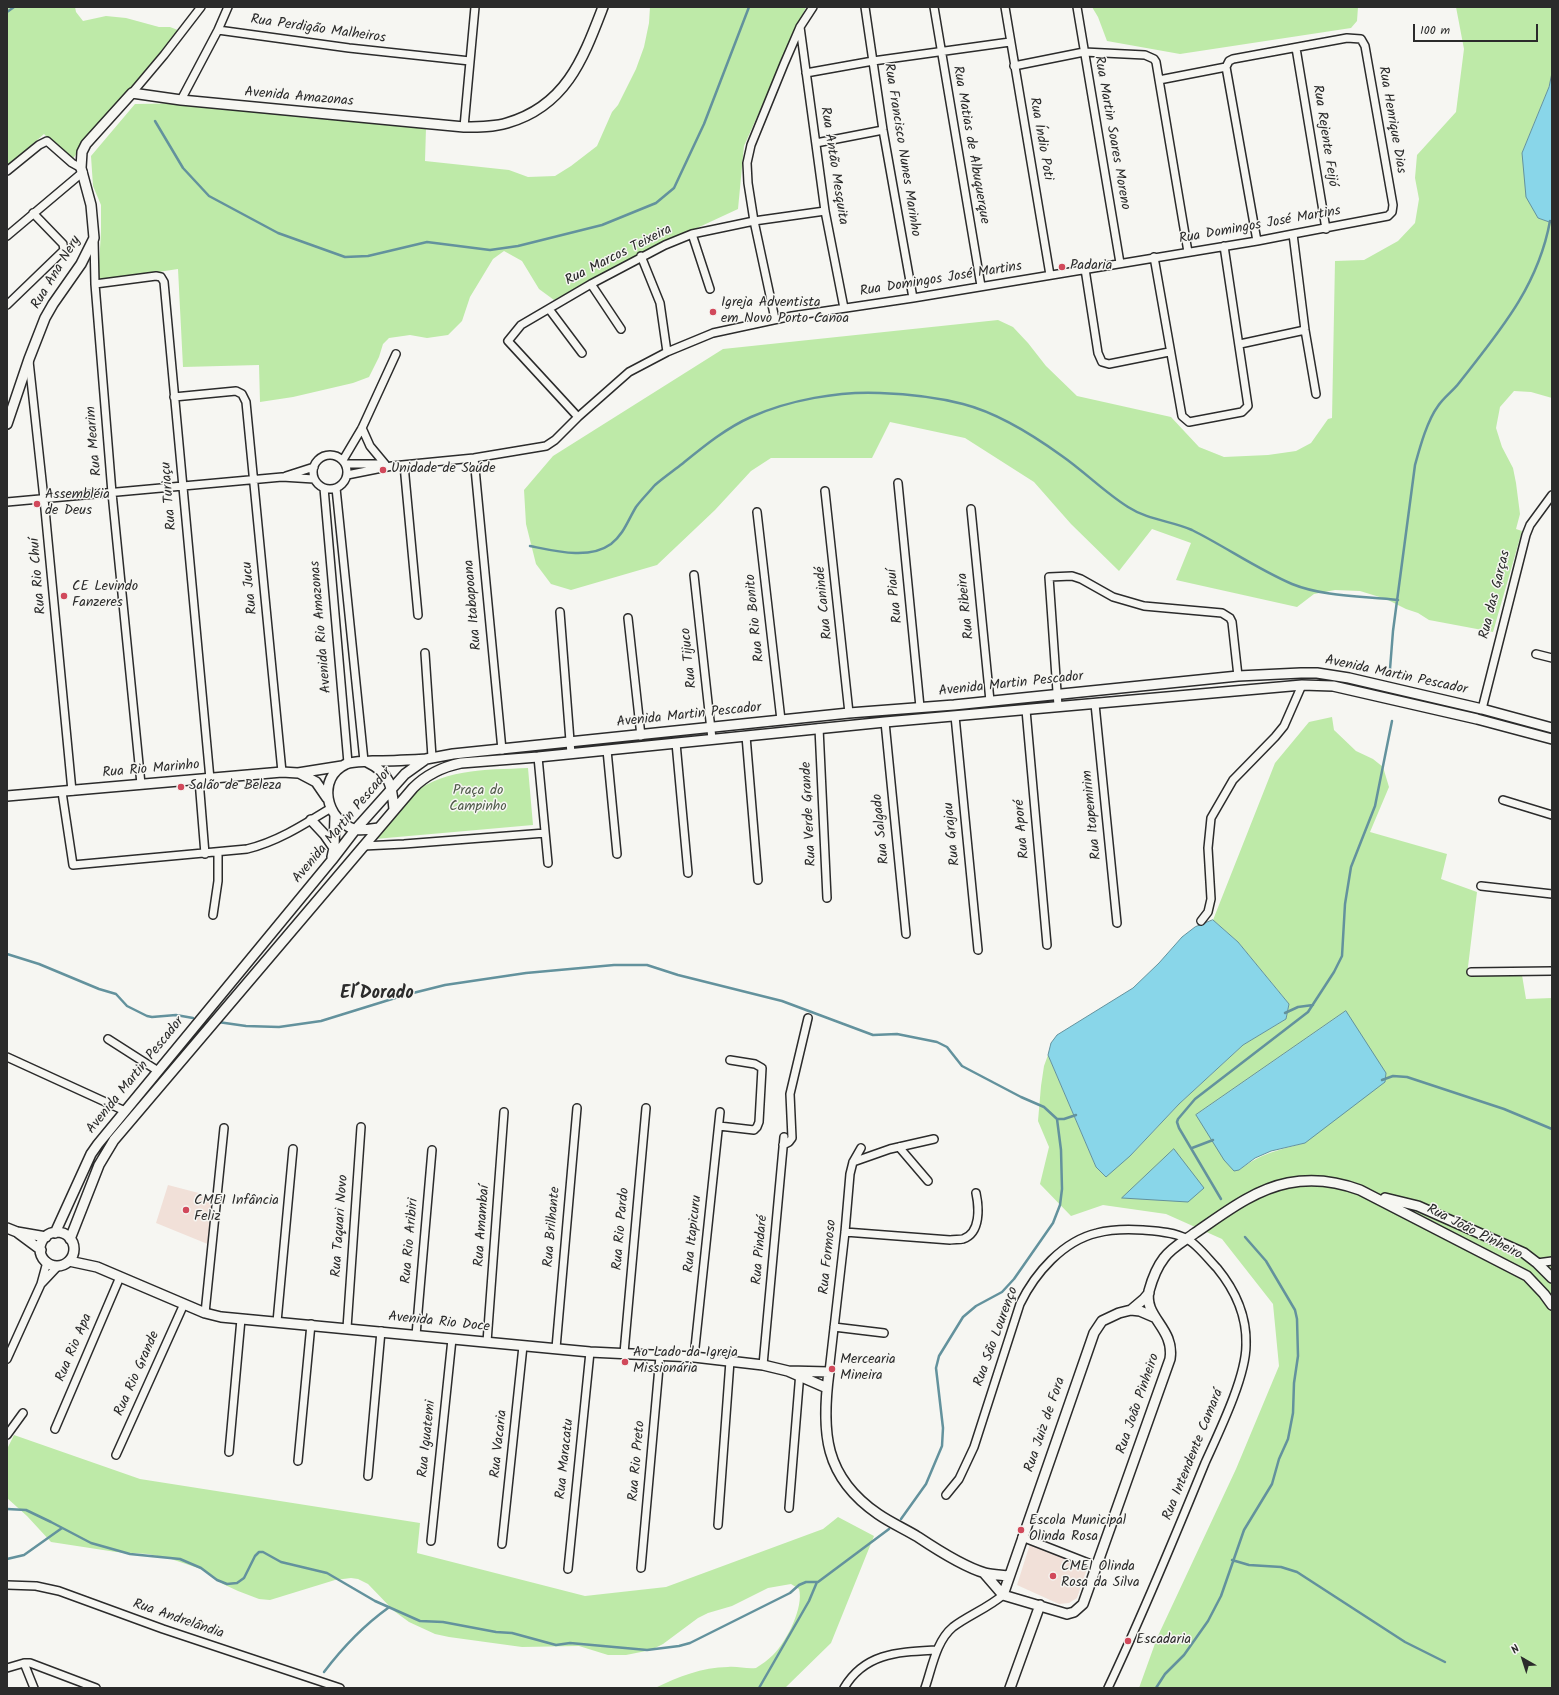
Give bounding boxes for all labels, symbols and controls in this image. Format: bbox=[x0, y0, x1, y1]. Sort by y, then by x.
street label: Rua Perdigão Malheiros bbox=[249, 12, 387, 48]
scale bar bbox=[1415, 16, 1540, 42]
text: 100 m bbox=[1420, 21, 1450, 40]
street label: Rua Martin Soares Moreno bbox=[1089, 55, 1133, 211]
street label: Rua Francisco Nunes Marinho bbox=[879, 62, 923, 238]
street label: Rua Matias de Albuquerque bbox=[948, 65, 992, 225]
street label: Rua Henrique Dias bbox=[1373, 65, 1409, 175]
street label: Rua Rejente Feijó bbox=[1308, 84, 1340, 188]
street label: Avenida Amazonas bbox=[244, 85, 354, 111]
street label: Rua Índio Poti bbox=[1024, 96, 1056, 182]
street label: Rua Antão Mesquita bbox=[815, 106, 851, 226]
street label: Rua Domingos José Martins bbox=[1178, 203, 1342, 249]
street label: Rua Marcos Teixeira bbox=[563, 222, 675, 290]
street label: Rua Ana Nery bbox=[29, 233, 85, 313]
street label: Rua Domingos José Martins bbox=[859, 259, 1023, 301]
place label: Padaria bbox=[1070, 259, 1112, 275]
marker: Padaria bbox=[1057, 262, 1067, 272]
place label: Igreja Adventista em Novo Porto Canoa bbox=[721, 296, 849, 328]
marker: Igreja Adventista em Novo Porto Canoa bbox=[708, 307, 718, 317]
street label: Rua Mearim bbox=[84, 405, 106, 477]
street label: Rua Turiaçu bbox=[159, 461, 181, 531]
place label: Unidade de Saúde bbox=[391, 462, 496, 478]
marker: Unidade de Saúde bbox=[378, 465, 388, 475]
place label: Assembléia de Deus bbox=[45, 488, 110, 520]
marker: Assembléia de Deus bbox=[32, 499, 42, 509]
street label: Rua Rio Chuí bbox=[27, 537, 51, 615]
street label: Rua das Garças bbox=[1477, 549, 1515, 641]
street label: Rua Itabapoana bbox=[462, 559, 486, 651]
street label: Avenida Rio Amazonas bbox=[308, 560, 336, 694]
street label: Rua Jucu bbox=[240, 561, 262, 615]
street label: Rua Canindé bbox=[813, 566, 837, 640]
street label: Rua Piauí bbox=[885, 568, 907, 624]
street label: Rua Ribeira bbox=[955, 572, 979, 640]
street label: Rua Rio Bonito bbox=[743, 573, 769, 663]
place label: CE Levindo Fanzeres bbox=[72, 580, 138, 612]
marker: CE Levindo Fanzeres bbox=[59, 591, 69, 601]
street label: Rua Tijuco bbox=[678, 627, 702, 689]
street label: Avenida Martin Pescador bbox=[1323, 653, 1469, 699]
street label: Avenida Martin Pescador bbox=[938, 669, 1084, 701]
street label: Avenida Martin Pescador bbox=[616, 700, 762, 732]
street label: Rua Rio Marinho bbox=[102, 757, 200, 783]
street label: Rua Verde Grande bbox=[799, 761, 821, 867]
street label: Avenida Martin Pescador bbox=[290, 765, 396, 887]
street label: Rua Itapemirim bbox=[1080, 769, 1106, 861]
place label: Salão de Beleza bbox=[189, 779, 282, 795]
marker: Salão de Beleza bbox=[176, 782, 186, 792]
park label: Praça do Campinho bbox=[449, 784, 507, 816]
street label: Rua Salgado bbox=[870, 793, 894, 865]
street label: Rua Aporé bbox=[1012, 799, 1034, 859]
street label: Rua Grajau bbox=[941, 801, 965, 867]
district label: El´Dorado bbox=[340, 984, 414, 1006]
street label: Avenida Martin Pescador bbox=[84, 1014, 188, 1138]
street label: Rua Taquari Novo bbox=[329, 1174, 353, 1278]
street label: Rua Amambaí bbox=[472, 1185, 494, 1267]
street label: Rua Brilhante bbox=[541, 1186, 565, 1268]
street label: Rua Rio Pardo bbox=[610, 1187, 634, 1271]
place label: CMEI Infância Feliz bbox=[194, 1194, 279, 1226]
street label: Rua Itapicuru bbox=[682, 1194, 706, 1274]
street label: Rua Rio Aribiri bbox=[399, 1198, 423, 1284]
street label: Rua João Pinheiro bbox=[1423, 1202, 1525, 1264]
marker: CMEI Infância Feliz bbox=[181, 1205, 191, 1215]
street label: Rua Pindaré bbox=[750, 1214, 772, 1286]
street label: Rua Formoso bbox=[817, 1219, 841, 1295]
street label: Rua São Lourenço bbox=[971, 1285, 1023, 1389]
street label: Avenida Rio Doce bbox=[387, 1309, 491, 1337]
street label: Rua Rio Apa bbox=[53, 1311, 97, 1385]
street label: Rua Rio Grande bbox=[112, 1329, 164, 1419]
place label: Ao Lado da Igreja Missionária bbox=[633, 1346, 738, 1378]
street label: Rua João Pinheiro bbox=[1114, 1352, 1164, 1456]
place label: Mercearia Mineira bbox=[840, 1353, 896, 1386]
marker: Ao Lado da Igreja Missionária bbox=[620, 1357, 630, 1367]
marker: Mercearia Mineira bbox=[827, 1364, 837, 1374]
street label: Rua Juiz de Fora bbox=[1022, 1375, 1070, 1475]
street label: Rua Intendente Camará bbox=[1160, 1387, 1228, 1523]
street label: Rua Iguatemi bbox=[416, 1400, 440, 1478]
street label: Rua Vacaria bbox=[488, 1409, 512, 1479]
street label: Rua Maracatu bbox=[553, 1418, 579, 1500]
street label: Rua Rio Preto bbox=[626, 1420, 650, 1502]
place label: Escola Municipal Olinda Rosa bbox=[1029, 1514, 1126, 1546]
marker: Escola Municipal Olinda Rosa bbox=[1016, 1525, 1026, 1535]
place label: CMEI Olinda Rosa da Silva bbox=[1061, 1560, 1139, 1592]
marker: CMEI Olinda Rosa da Silva bbox=[1048, 1571, 1058, 1581]
street label: Rua Andrelândia bbox=[130, 1597, 226, 1643]
place label: Escadaria bbox=[1136, 1633, 1191, 1649]
marker: Escadaria bbox=[1123, 1636, 1133, 1646]
north arrow bbox=[1503, 1639, 1543, 1679]
text: N bbox=[1507, 1640, 1524, 1659]

